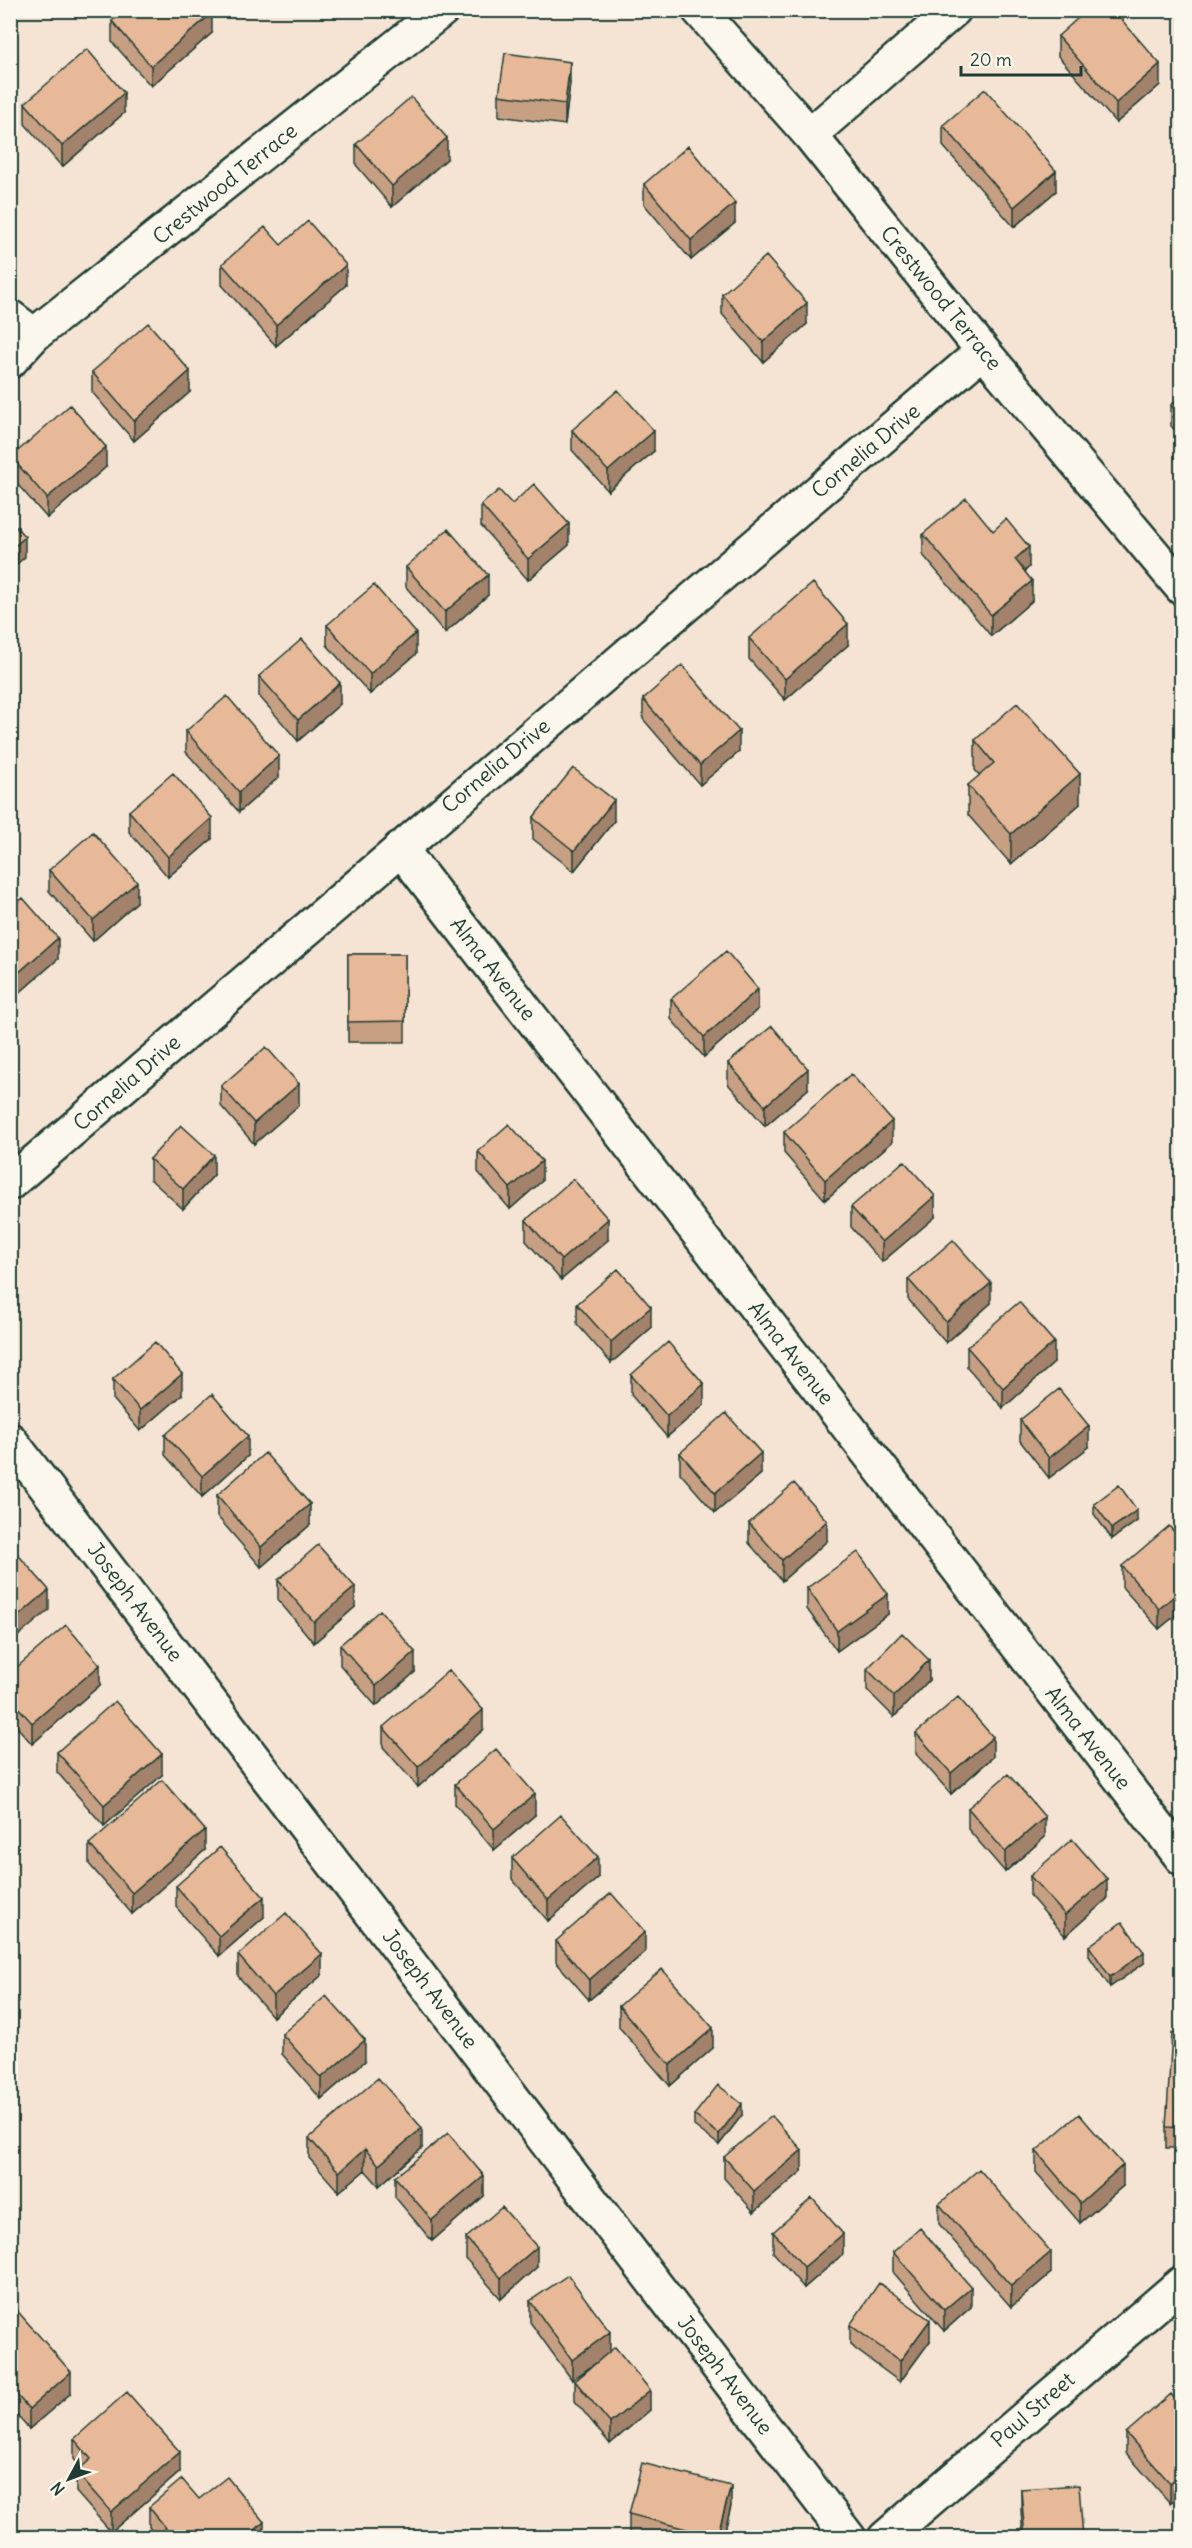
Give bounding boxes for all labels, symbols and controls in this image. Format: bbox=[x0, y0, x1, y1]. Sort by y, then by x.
scale bar bbox=[961, 39, 1081, 77]
text: 20 m bbox=[970, 48, 1012, 71]
street label: Crestwood Terrace bbox=[147, 117, 302, 250]
street label: Crestwood Terrace bbox=[875, 220, 1008, 375]
street label: Cornelia Drive bbox=[806, 397, 926, 504]
street label: Cornelia Drive bbox=[436, 712, 556, 819]
street label: Alma Avenue bbox=[445, 912, 542, 1026]
street label: Cornelia Drive bbox=[67, 1029, 186, 1137]
street label: Alma Avenue bbox=[743, 1296, 840, 1410]
street label: Joseph Avenue bbox=[82, 1537, 189, 1667]
street label: Alma Avenue bbox=[1040, 1681, 1137, 1795]
street label: Joseph Avenue bbox=[377, 1924, 484, 2054]
street label: Joseph Avenue bbox=[672, 2310, 779, 2440]
street label: Paul Street bbox=[985, 2366, 1080, 2453]
north arrow bbox=[39, 2449, 99, 2509]
text: N bbox=[47, 2478, 69, 2500]

